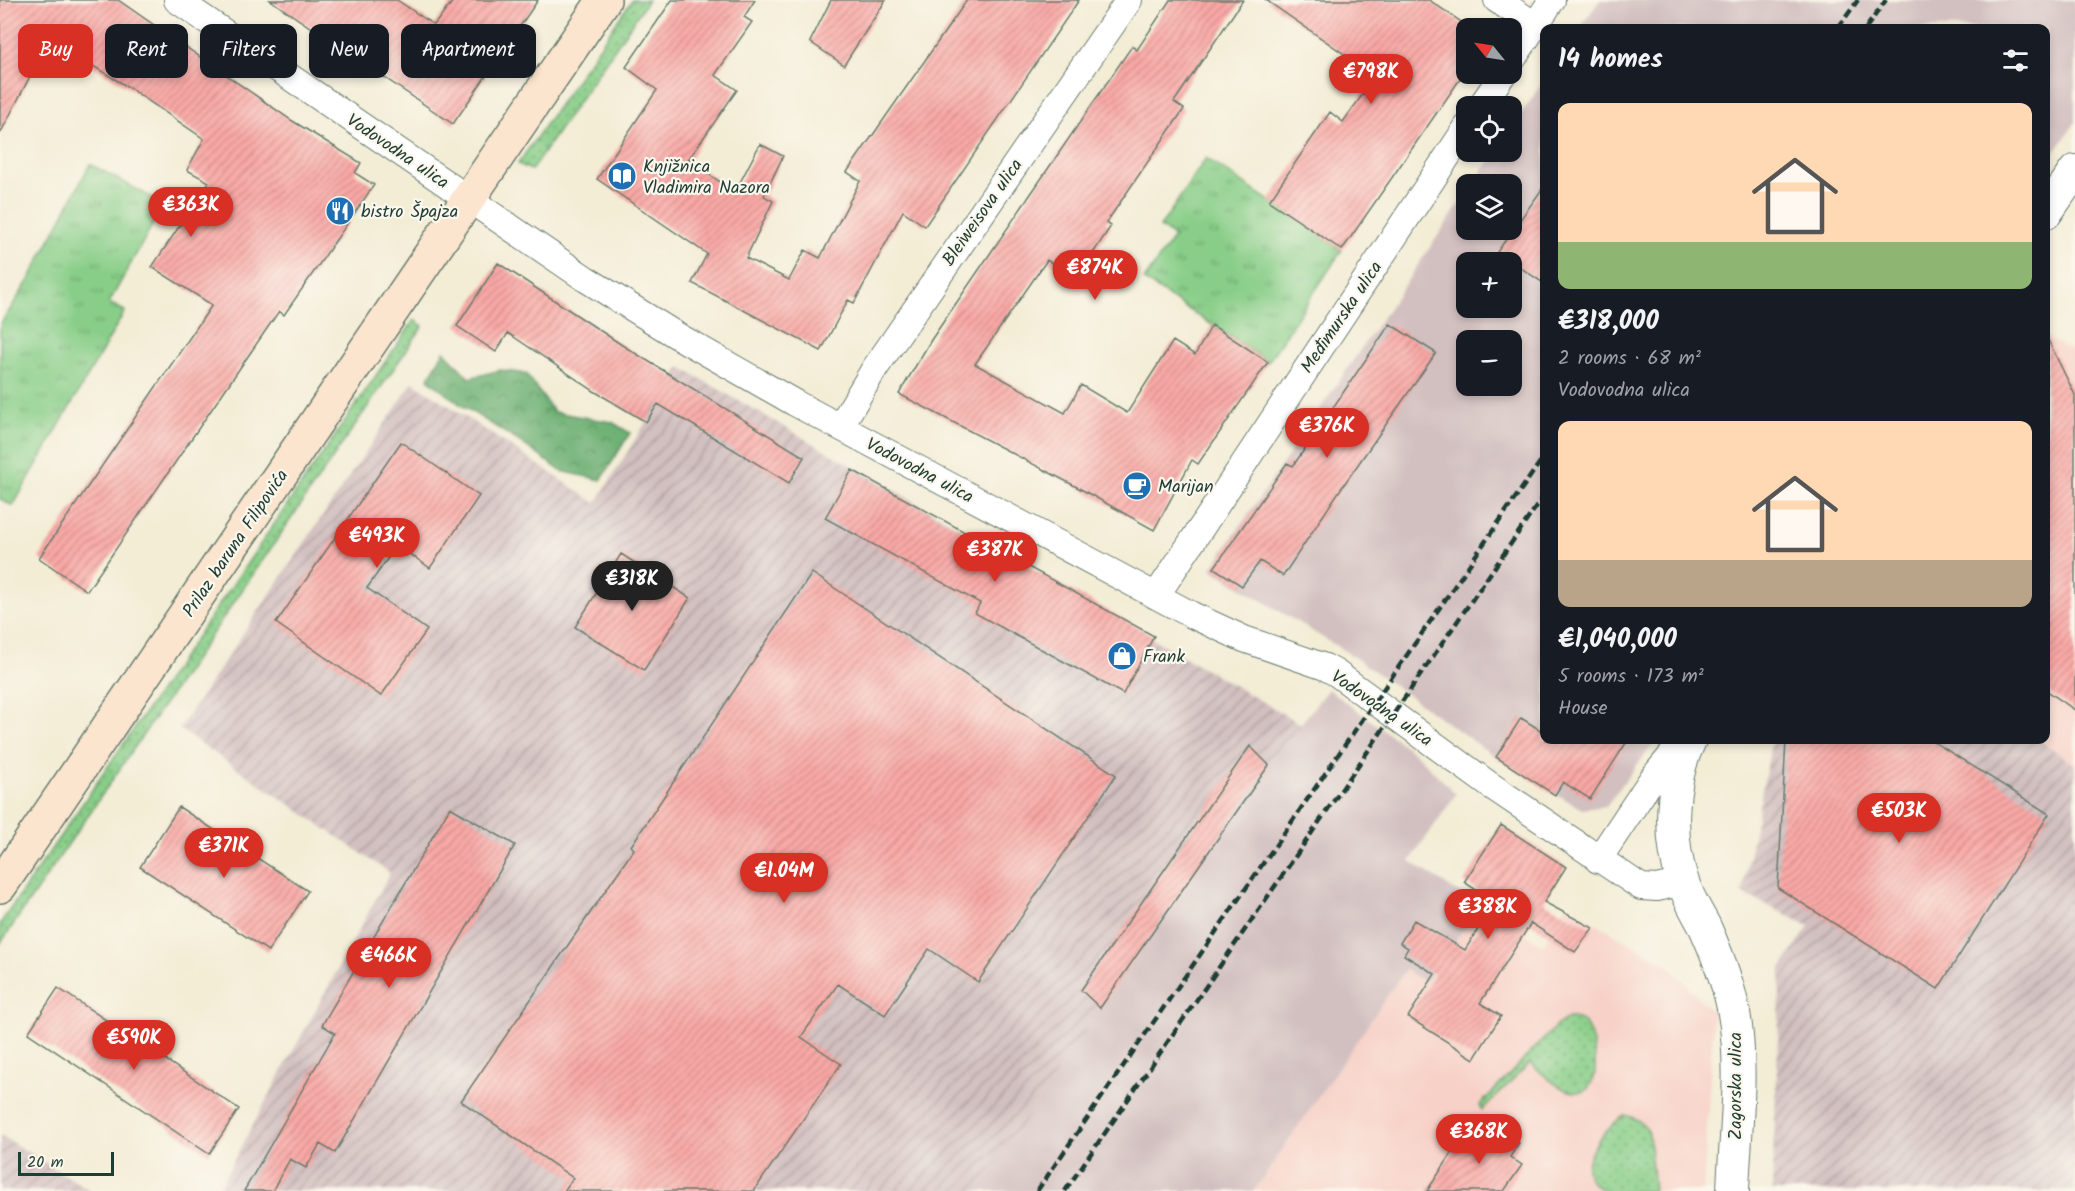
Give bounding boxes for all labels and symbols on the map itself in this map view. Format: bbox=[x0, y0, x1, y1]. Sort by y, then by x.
north arrow bbox=[1456, 18, 1522, 84]
pin: €798K bbox=[1329, 54, 1413, 105]
street label: Vodovodna ulica bbox=[340, 107, 454, 197]
place label: Knjižnica Vladimira Nazora bbox=[643, 153, 770, 203]
street label: Bleiweisova ulica bbox=[935, 153, 1031, 273]
library icon: Knjižnica Vladimira Nazora bbox=[606, 160, 638, 192]
pin: €363K bbox=[149, 187, 233, 238]
restaurant icon: bistro Špajza bbox=[324, 195, 356, 227]
place label: bistro Špajza bbox=[361, 198, 458, 227]
pin: €874K bbox=[1053, 250, 1137, 301]
street label: Međimurska ulica bbox=[1294, 256, 1391, 380]
pin: €376K bbox=[1285, 408, 1369, 459]
street label: Vodovodna ulica bbox=[860, 431, 978, 512]
street label: Prilaz baruna Filipovića bbox=[176, 464, 297, 624]
cafe icon: Marijan bbox=[1121, 470, 1153, 502]
place label: Marijan bbox=[1158, 473, 1214, 502]
pin: €493K bbox=[335, 518, 419, 569]
pin: €387K bbox=[953, 532, 1037, 583]
pin: €318K bbox=[590, 561, 674, 612]
shop icon: Frank bbox=[1106, 640, 1138, 672]
place label: Frank bbox=[1143, 643, 1185, 672]
street label: Vodovodna ulica bbox=[1324, 663, 1438, 755]
pin: €503K bbox=[1857, 793, 1941, 844]
pin: €371K bbox=[182, 828, 266, 879]
pin: €1.04M bbox=[735, 853, 833, 904]
pin: €388K bbox=[1446, 889, 1530, 940]
pin: €466K bbox=[347, 938, 431, 989]
pin: €590K bbox=[92, 1020, 176, 1071]
street label: Zagorska ulica bbox=[1722, 1032, 1751, 1140]
pin: €368K bbox=[1437, 1114, 1521, 1165]
scale bar bbox=[18, 1149, 114, 1176]

